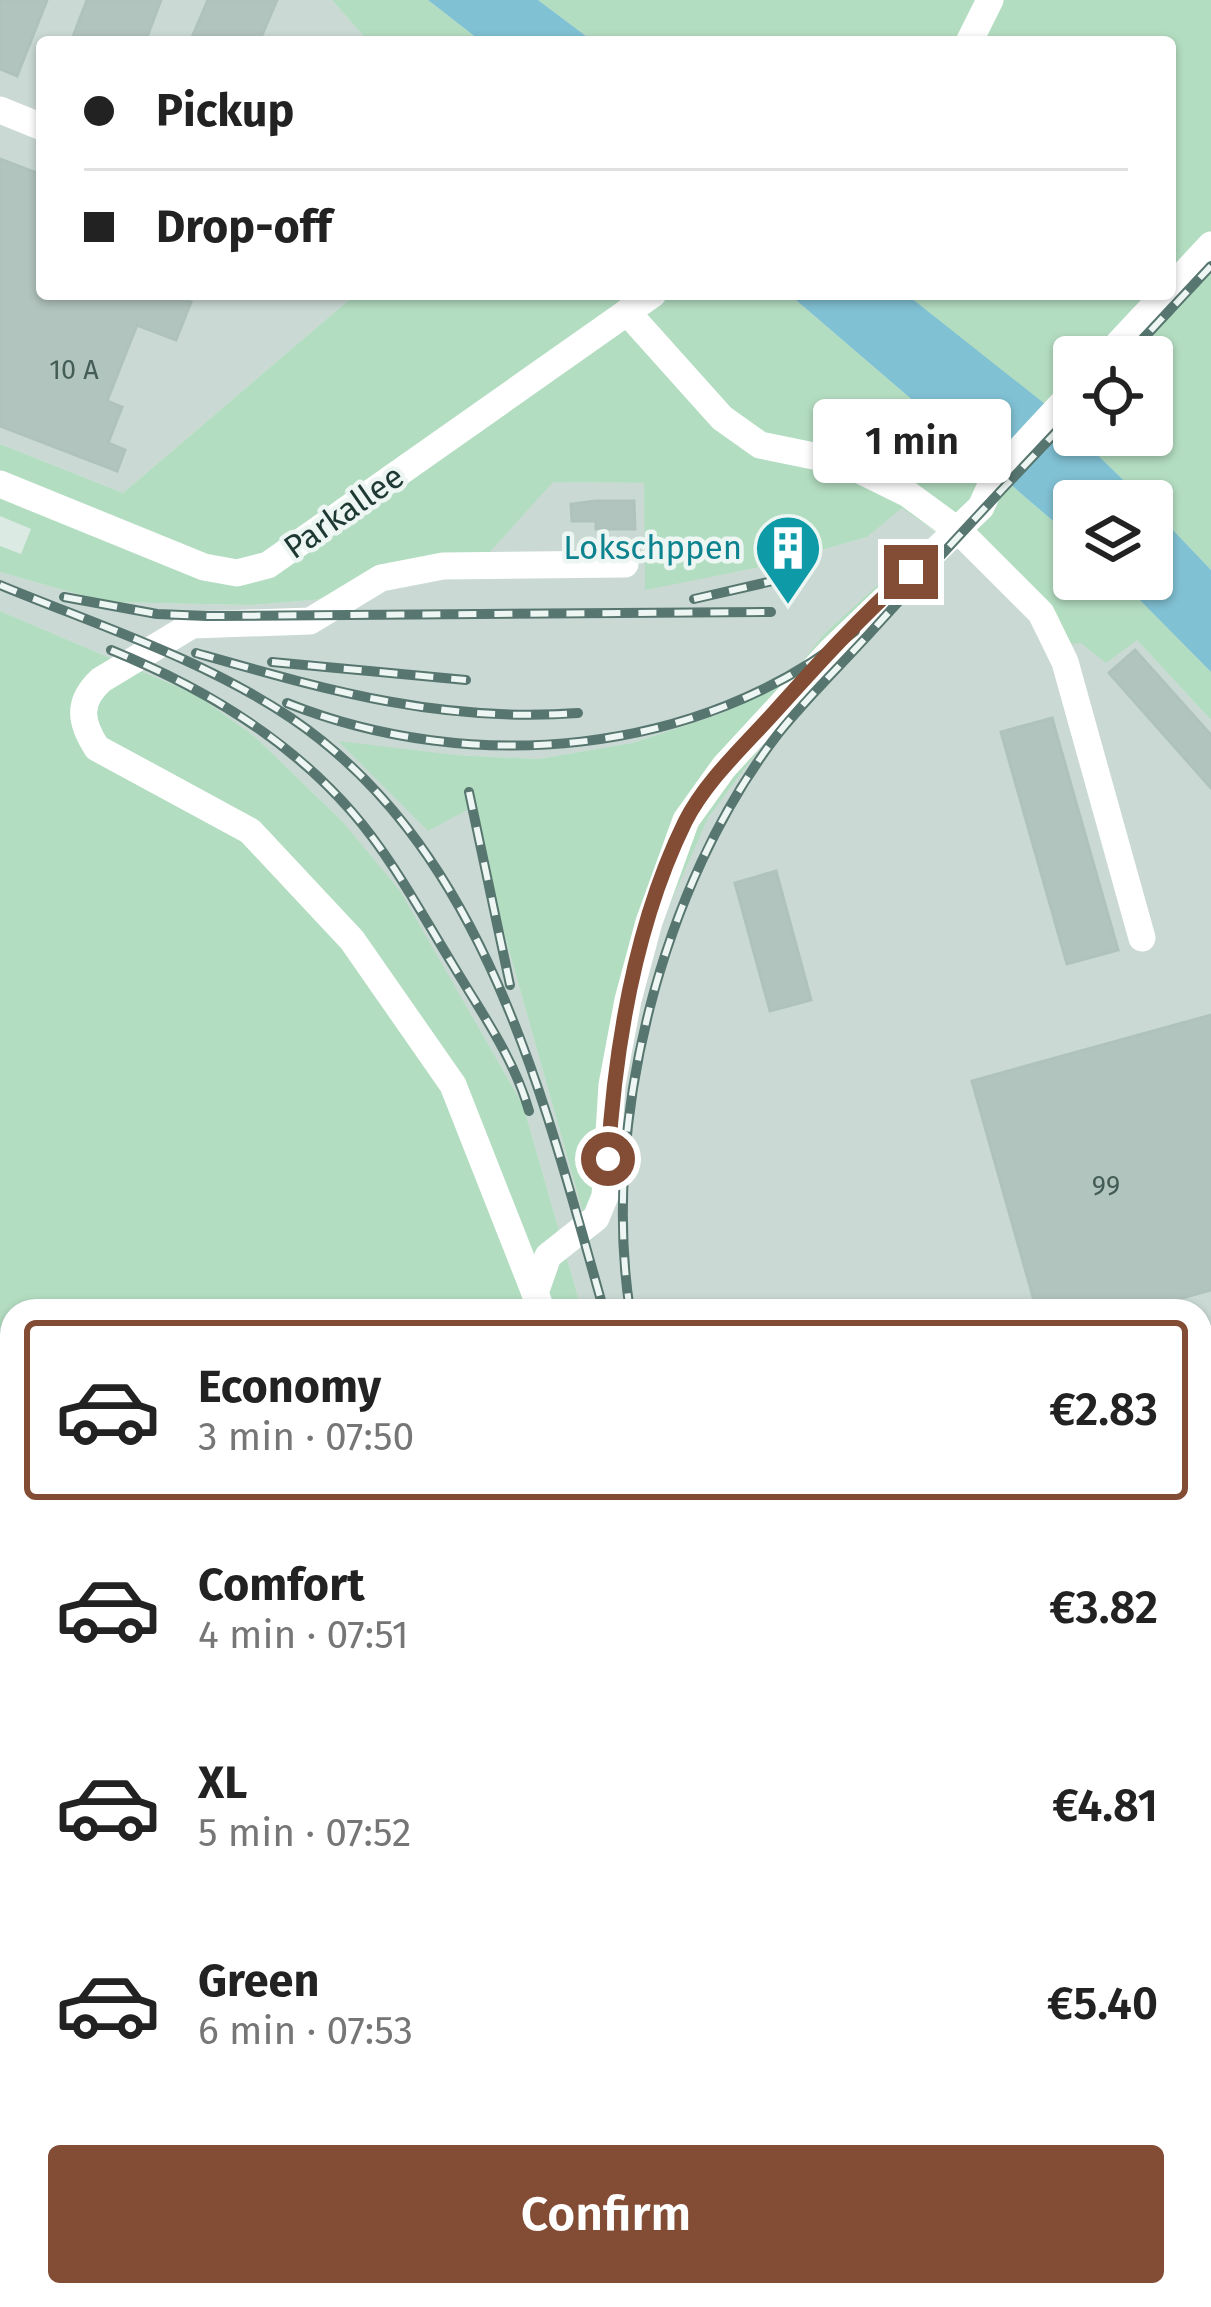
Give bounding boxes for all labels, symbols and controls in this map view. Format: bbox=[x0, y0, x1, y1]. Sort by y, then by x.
text: Pickup bbox=[156, 84, 294, 138]
text: Drop-off bbox=[156, 200, 332, 254]
map controls bbox=[1053, 336, 1173, 600]
button: locate bbox=[1053, 336, 1173, 456]
house number: 10 A bbox=[49, 354, 99, 386]
callout: 1 min bbox=[812, 398, 1010, 482]
text: 1 min bbox=[865, 418, 959, 464]
street label: Parkallee bbox=[276, 456, 412, 568]
button: layers bbox=[1053, 480, 1173, 600]
building icon: Lokschppen bbox=[753, 513, 823, 607]
place label: Lokschppen bbox=[563, 528, 742, 568]
route end bbox=[884, 545, 938, 599]
route start bbox=[581, 1132, 635, 1186]
house number: 99 bbox=[1092, 1170, 1120, 1202]
icon: car bbox=[54, 1356, 162, 1464]
text: Economy bbox=[198, 1360, 381, 1414]
text: €2.83 bbox=[1049, 1383, 1158, 1437]
text: 3 min · 07:50 bbox=[198, 1414, 414, 1460]
icon: car bbox=[54, 1554, 162, 1662]
text: Comfort bbox=[198, 1558, 365, 1612]
text: €3.82 bbox=[1049, 1581, 1158, 1635]
text: 4 min · 07:51 bbox=[198, 1612, 409, 1658]
icon: car bbox=[54, 1752, 162, 1860]
text: XL bbox=[198, 1756, 247, 1810]
text: €4.81 bbox=[1052, 1779, 1158, 1833]
text: 5 min · 07:52 bbox=[198, 1810, 411, 1856]
icon: car bbox=[54, 1950, 162, 2058]
text: Green bbox=[198, 1954, 319, 2008]
text: €5.40 bbox=[1047, 1977, 1158, 2031]
text: 6 min · 07:53 bbox=[198, 2008, 413, 2054]
button: Confirm bbox=[48, 2145, 1164, 2283]

